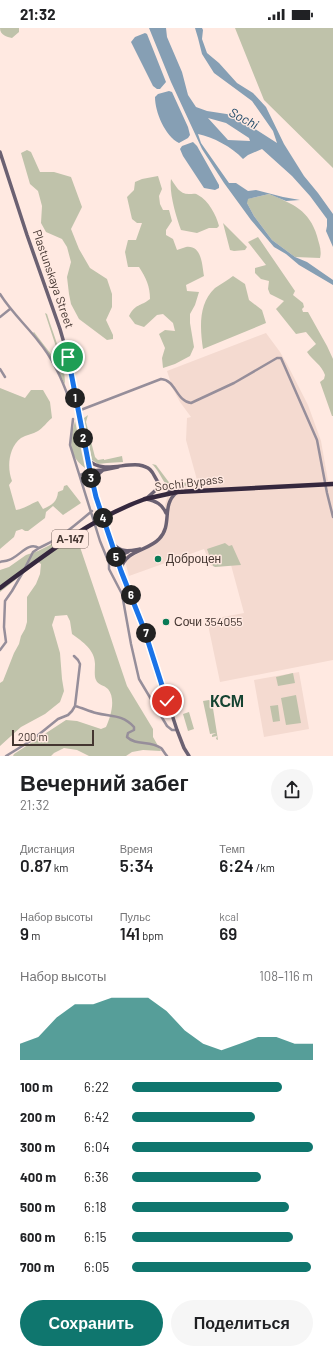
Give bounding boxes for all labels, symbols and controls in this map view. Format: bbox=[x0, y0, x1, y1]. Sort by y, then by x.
text: 21:32 bbox=[20, 5, 56, 23]
water label: Sochi bbox=[227, 104, 262, 133]
street label: Plastunskaya Street bbox=[30, 227, 77, 330]
pin bbox=[51, 340, 85, 374]
icon: arrive bbox=[57, 346, 79, 368]
pin: 1 bbox=[65, 388, 85, 408]
text: 1 bbox=[73, 391, 77, 404]
pin: 2 bbox=[73, 428, 93, 448]
text: 2 bbox=[80, 431, 86, 444]
pin: 3 bbox=[81, 468, 101, 488]
text: 3 bbox=[88, 471, 94, 484]
street label: Sochi Bypass bbox=[154, 471, 224, 493]
pin: 4 bbox=[93, 508, 113, 528]
text: 4 bbox=[100, 511, 106, 524]
road number: А-147 bbox=[52, 530, 88, 548]
pin: 5 bbox=[106, 547, 126, 567]
text: 5 bbox=[113, 550, 119, 563]
place label: Доброцен bbox=[166, 551, 221, 566]
marker: Доброцен bbox=[153, 554, 163, 564]
pin: 6 bbox=[121, 585, 141, 605]
text: 6 bbox=[128, 588, 134, 601]
place label: Сочи 354055 bbox=[174, 614, 243, 628]
marker: Сочи 354055 bbox=[161, 617, 171, 627]
pin: 7 bbox=[136, 623, 156, 643]
text: 7 bbox=[143, 626, 149, 639]
pin bbox=[150, 684, 184, 718]
icon: check bbox=[156, 690, 178, 712]
district label: КСМ bbox=[210, 691, 244, 710]
scale bar bbox=[12, 728, 94, 747]
text: 200 m bbox=[18, 730, 48, 743]
text: Вечерний забег bbox=[20, 769, 189, 795]
button: share bbox=[271, 769, 313, 811]
text: 21:32 bbox=[20, 797, 49, 813]
text: Дистанция bbox=[20, 842, 75, 855]
text: Время bbox=[120, 842, 153, 855]
text: Темп bbox=[219, 842, 245, 855]
text: 0.87 bbox=[20, 855, 52, 875]
text: 5:34 bbox=[120, 855, 154, 875]
text: 6:24 bbox=[219, 855, 254, 875]
text: km bbox=[52, 861, 68, 874]
text: /km bbox=[254, 861, 275, 874]
text: Набор высоты bbox=[20, 910, 93, 923]
text: Пульс bbox=[120, 910, 150, 923]
text: kcal bbox=[219, 910, 239, 923]
text: 9 bbox=[20, 923, 29, 943]
text: 141 bbox=[120, 923, 140, 943]
text: 69 bbox=[219, 923, 237, 943]
text: m bbox=[29, 929, 40, 942]
text: bpm bbox=[140, 929, 163, 942]
text: Набор высоты bbox=[20, 968, 106, 984]
text: 108–116 m bbox=[259, 968, 313, 984]
text: 100 m bbox=[20, 1079, 53, 1095]
text: 6:22 bbox=[84, 1079, 109, 1095]
text: 200 m bbox=[20, 1109, 56, 1125]
text: 6:42 bbox=[84, 1109, 109, 1125]
text: 300 m bbox=[20, 1139, 55, 1155]
text: 6:04 bbox=[84, 1139, 110, 1155]
text: 400 m bbox=[20, 1169, 56, 1185]
text: 6:36 bbox=[84, 1169, 109, 1185]
text: 500 m bbox=[20, 1199, 55, 1215]
text: 6:18 bbox=[84, 1199, 106, 1215]
text: 600 m bbox=[20, 1229, 55, 1245]
text: 6:15 bbox=[84, 1229, 106, 1245]
text: 700 m bbox=[20, 1259, 55, 1275]
text: 6:05 bbox=[84, 1259, 109, 1275]
button: Сохранить bbox=[20, 1300, 163, 1346]
button: Поделиться bbox=[171, 1300, 313, 1346]

